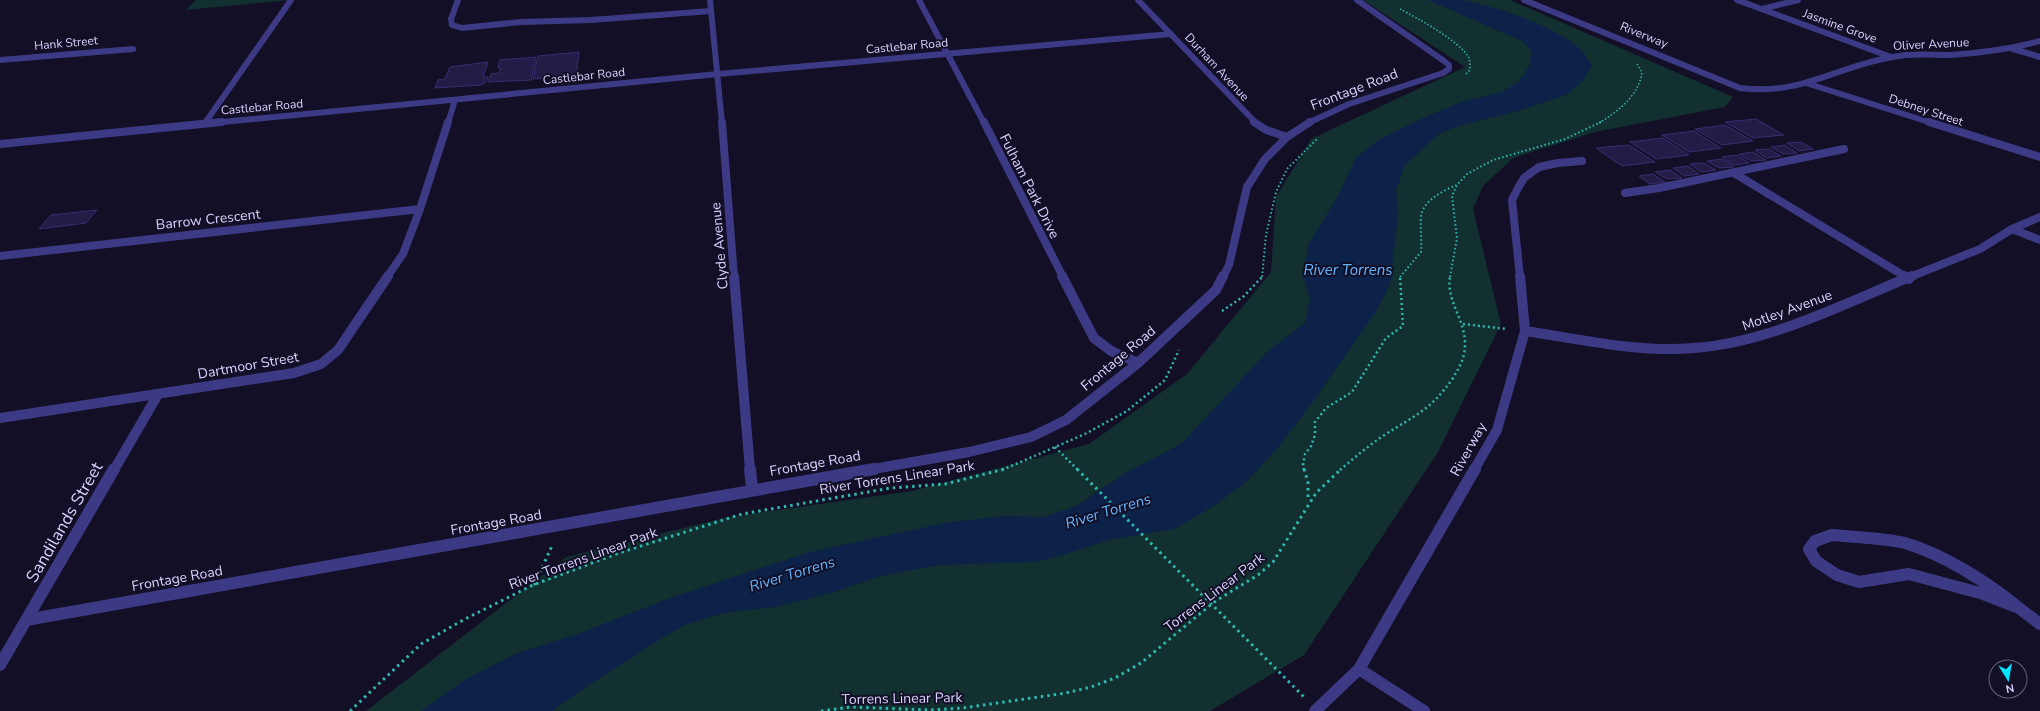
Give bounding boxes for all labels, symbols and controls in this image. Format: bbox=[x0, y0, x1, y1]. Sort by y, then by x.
street label: Jasmine Grove bbox=[1800, 5, 1879, 47]
street label: Riverway bbox=[1618, 18, 1671, 52]
street label: Durham Avenue bbox=[1181, 30, 1253, 104]
street label: Hank Street bbox=[33, 32, 99, 54]
street label: Castlebar Road bbox=[865, 34, 949, 58]
street label: Oliver Avenue bbox=[1893, 34, 1969, 54]
street label: Castlebar Road bbox=[542, 64, 626, 88]
street label: Frontage Road bbox=[1308, 64, 1401, 115]
street label: Debney Street bbox=[1887, 90, 1966, 130]
street label: Castlebar Road bbox=[220, 95, 304, 119]
street label: Fulham Park Drive bbox=[995, 131, 1064, 242]
street label: Clyde Avenue bbox=[706, 202, 733, 290]
street label: Barrow Crescent bbox=[155, 205, 261, 234]
water label: River Torrens bbox=[1304, 260, 1392, 280]
street label: Motley Avenue bbox=[1740, 285, 1835, 336]
street label: Frontage Road bbox=[1077, 321, 1160, 395]
street label: Dartmoor Street bbox=[196, 347, 300, 384]
street label: Riverway bbox=[1446, 418, 1491, 480]
street label: Frontage Road bbox=[768, 446, 862, 481]
street label: River Torrens Linear Park bbox=[818, 456, 977, 499]
street label: Sandilands Street bbox=[21, 457, 109, 587]
water label: River Torrens bbox=[1063, 488, 1153, 534]
street label: Frontage Road bbox=[449, 505, 543, 540]
street label: River Torrens Linear Park bbox=[506, 522, 661, 594]
street label: Torrens Linear Park bbox=[1160, 548, 1269, 636]
water label: River Torrens bbox=[747, 551, 837, 597]
street label: Frontage Road bbox=[130, 561, 224, 596]
north arrow bbox=[1988, 659, 2028, 699]
text: N bbox=[2004, 680, 2015, 696]
street label: Torrens Linear Park bbox=[841, 688, 964, 709]

